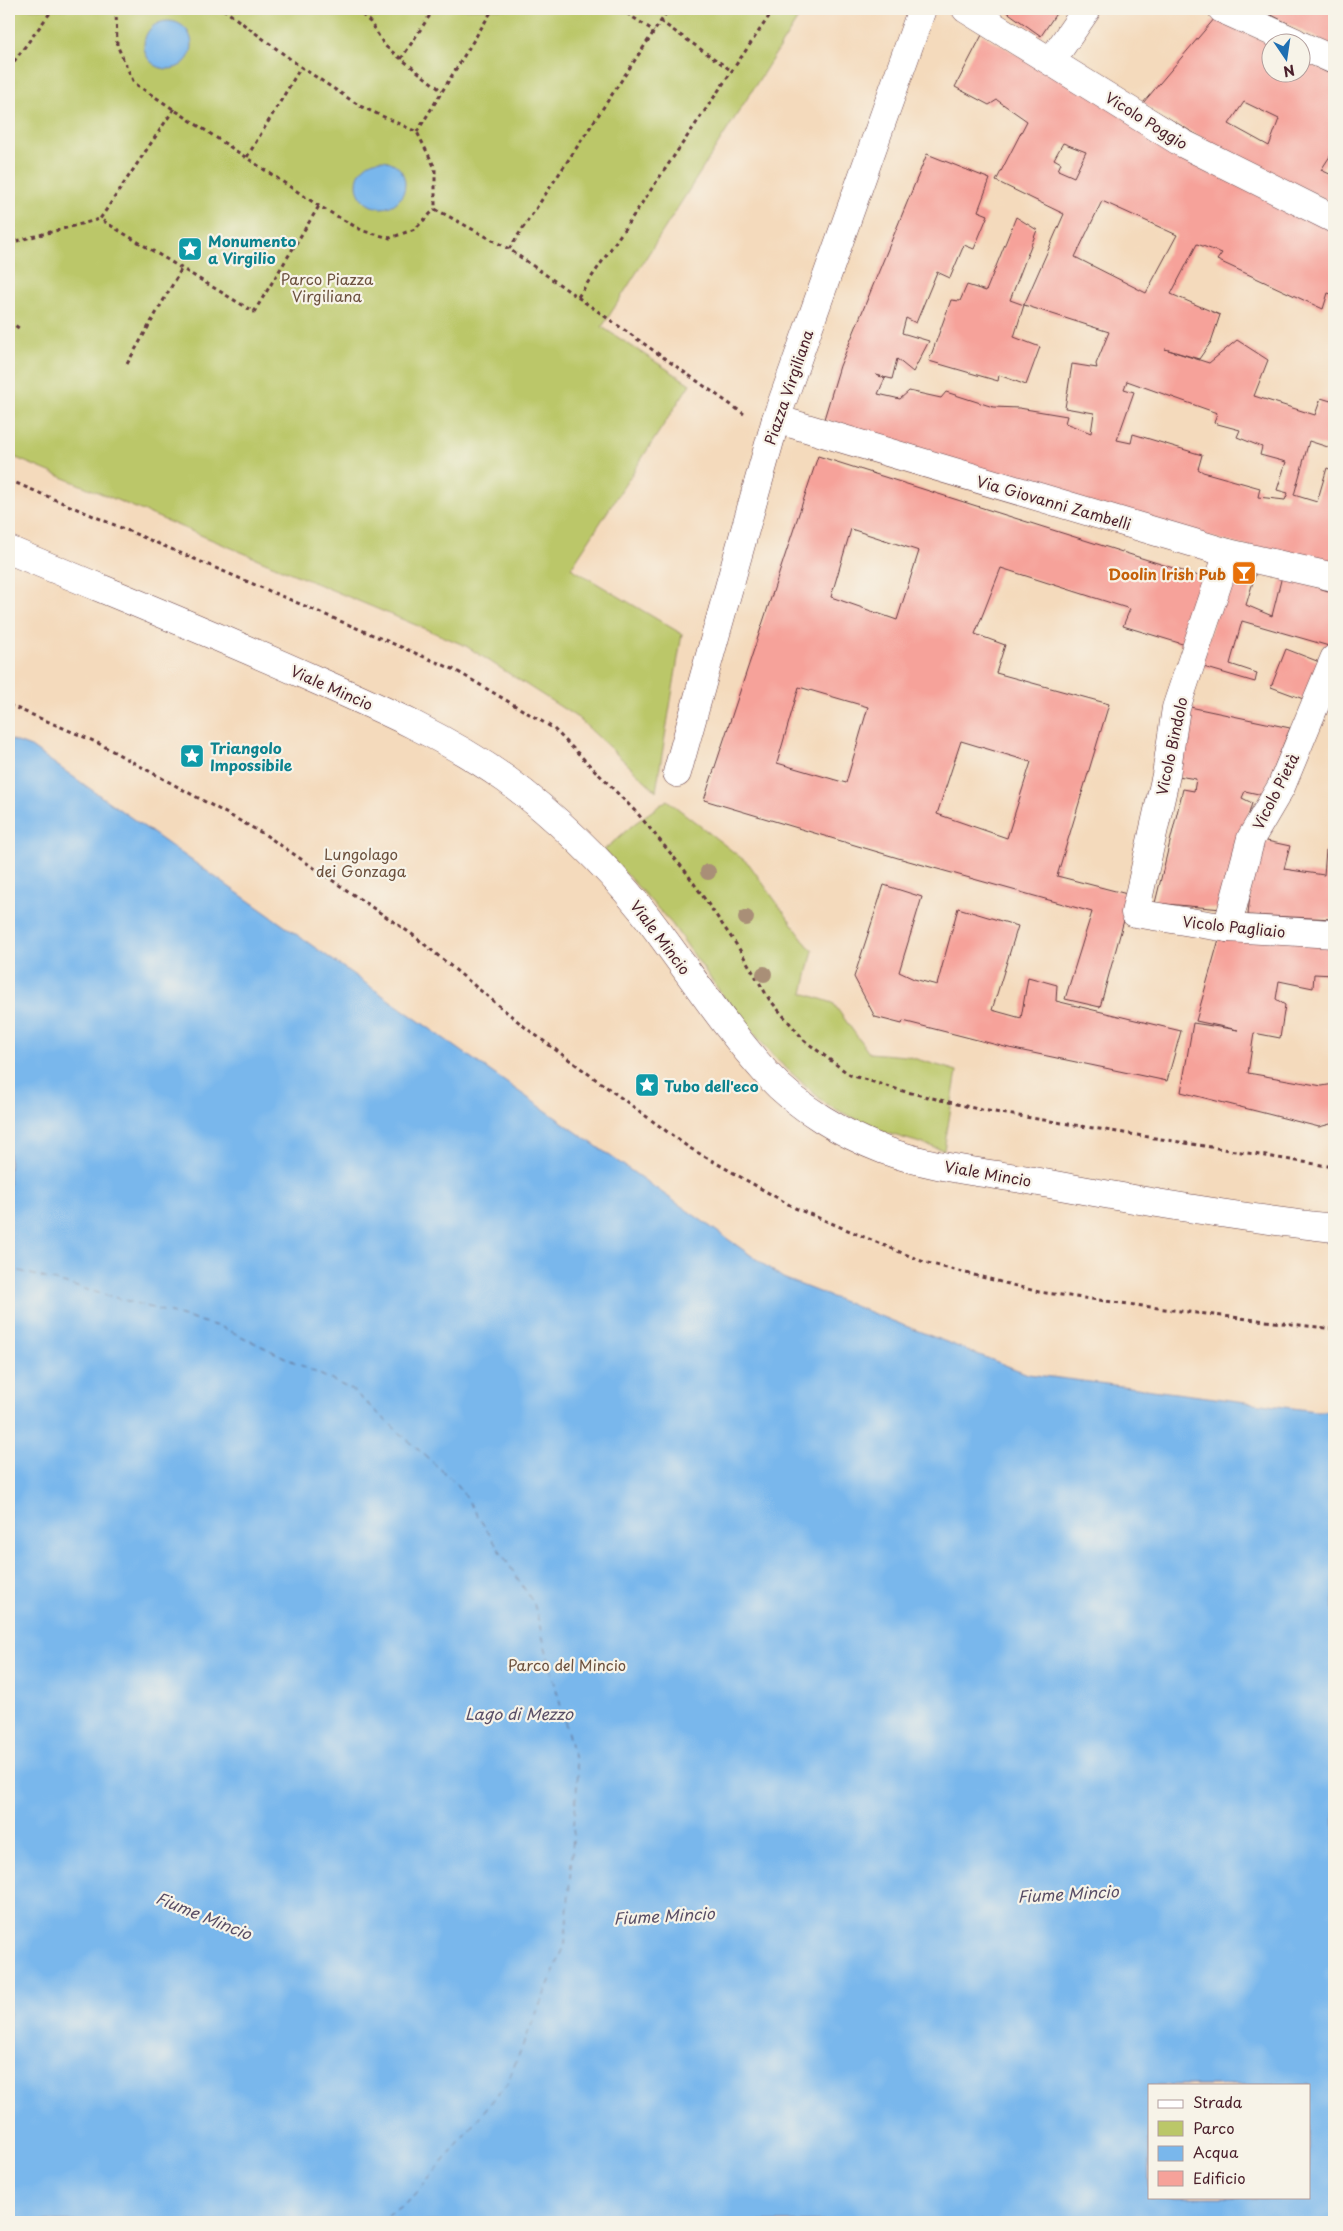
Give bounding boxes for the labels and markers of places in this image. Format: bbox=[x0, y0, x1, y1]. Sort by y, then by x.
place label: Monumento a Virgilio bbox=[208, 229, 297, 269]
place icon: Monumento a Virgilio bbox=[177, 236, 203, 262]
bar icon: Doolin Irish Pub bbox=[1231, 560, 1257, 586]
place label: Doolin Irish Pub bbox=[1108, 562, 1226, 585]
place label: Triangolo Impossibile bbox=[210, 736, 293, 776]
place icon: Triangolo Impossibile bbox=[179, 743, 205, 769]
place icon: Tubo dell'eco bbox=[634, 1072, 660, 1098]
place label: Tubo dell'eco bbox=[664, 1074, 759, 1097]

